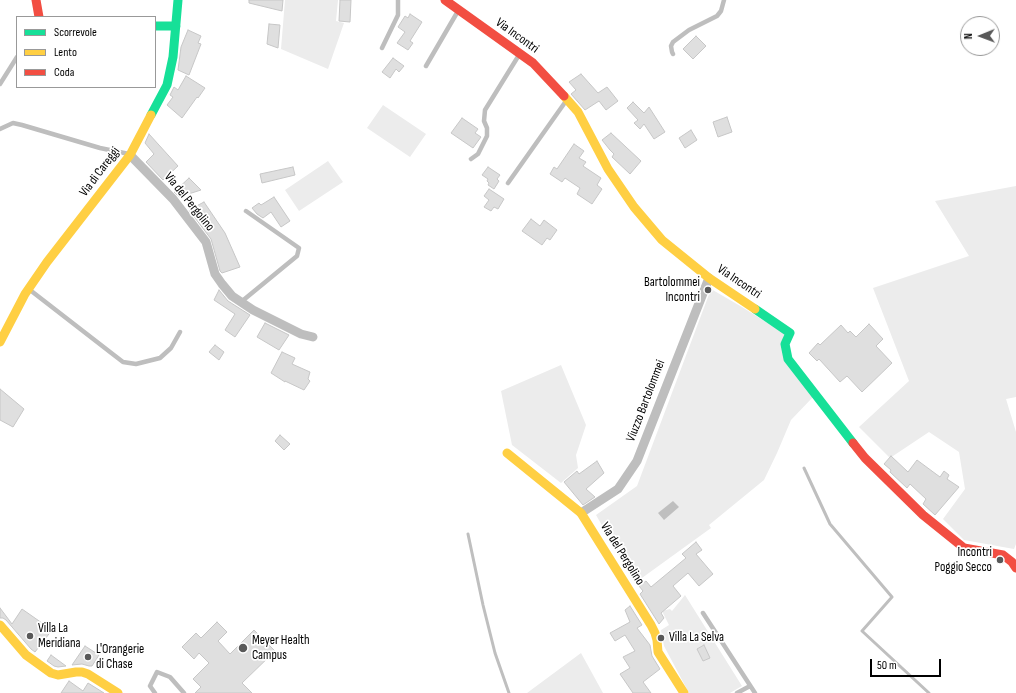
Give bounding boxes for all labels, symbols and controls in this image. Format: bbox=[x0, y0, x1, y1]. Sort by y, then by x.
street label: Via Incontri bbox=[492, 15, 542, 57]
legend bbox=[16, 16, 156, 88]
north arrow bbox=[960, 16, 1000, 56]
text: Scorrevole bbox=[54, 25, 97, 40]
text: N bbox=[962, 33, 975, 39]
text: Lento bbox=[54, 45, 77, 60]
text: Coda bbox=[54, 65, 74, 80]
street label: Via di Careggi bbox=[76, 144, 124, 200]
street label: Via del Pergolino bbox=[161, 169, 217, 235]
street label: Via Incontri bbox=[714, 262, 764, 302]
place label: Bartolommei Incontri bbox=[644, 275, 700, 306]
marker: Bartolommei Incontri bbox=[703, 285, 713, 295]
street label: Viuzzo Bartolommei bbox=[623, 358, 669, 444]
street label: Via del Pergolino bbox=[597, 520, 647, 588]
place label: Incontri Poggio Secco bbox=[934, 545, 992, 576]
marker: Incontri Poggio Secco bbox=[995, 555, 1005, 565]
place label: Villa La Meridiana bbox=[38, 621, 81, 652]
place label: Villa La Selva bbox=[669, 630, 724, 646]
marker: Villa La Meridiana bbox=[25, 631, 35, 641]
place label: Meyer Health Campus bbox=[252, 633, 310, 664]
marker: Villa La Selva bbox=[656, 633, 666, 643]
place label: L'Orangerie di Chase bbox=[96, 642, 144, 673]
marker: Meyer Health Campus bbox=[237, 642, 249, 654]
scale bar bbox=[872, 651, 943, 677]
marker: L'Orangerie di Chase bbox=[83, 652, 93, 662]
text: 50 m bbox=[877, 658, 897, 673]

